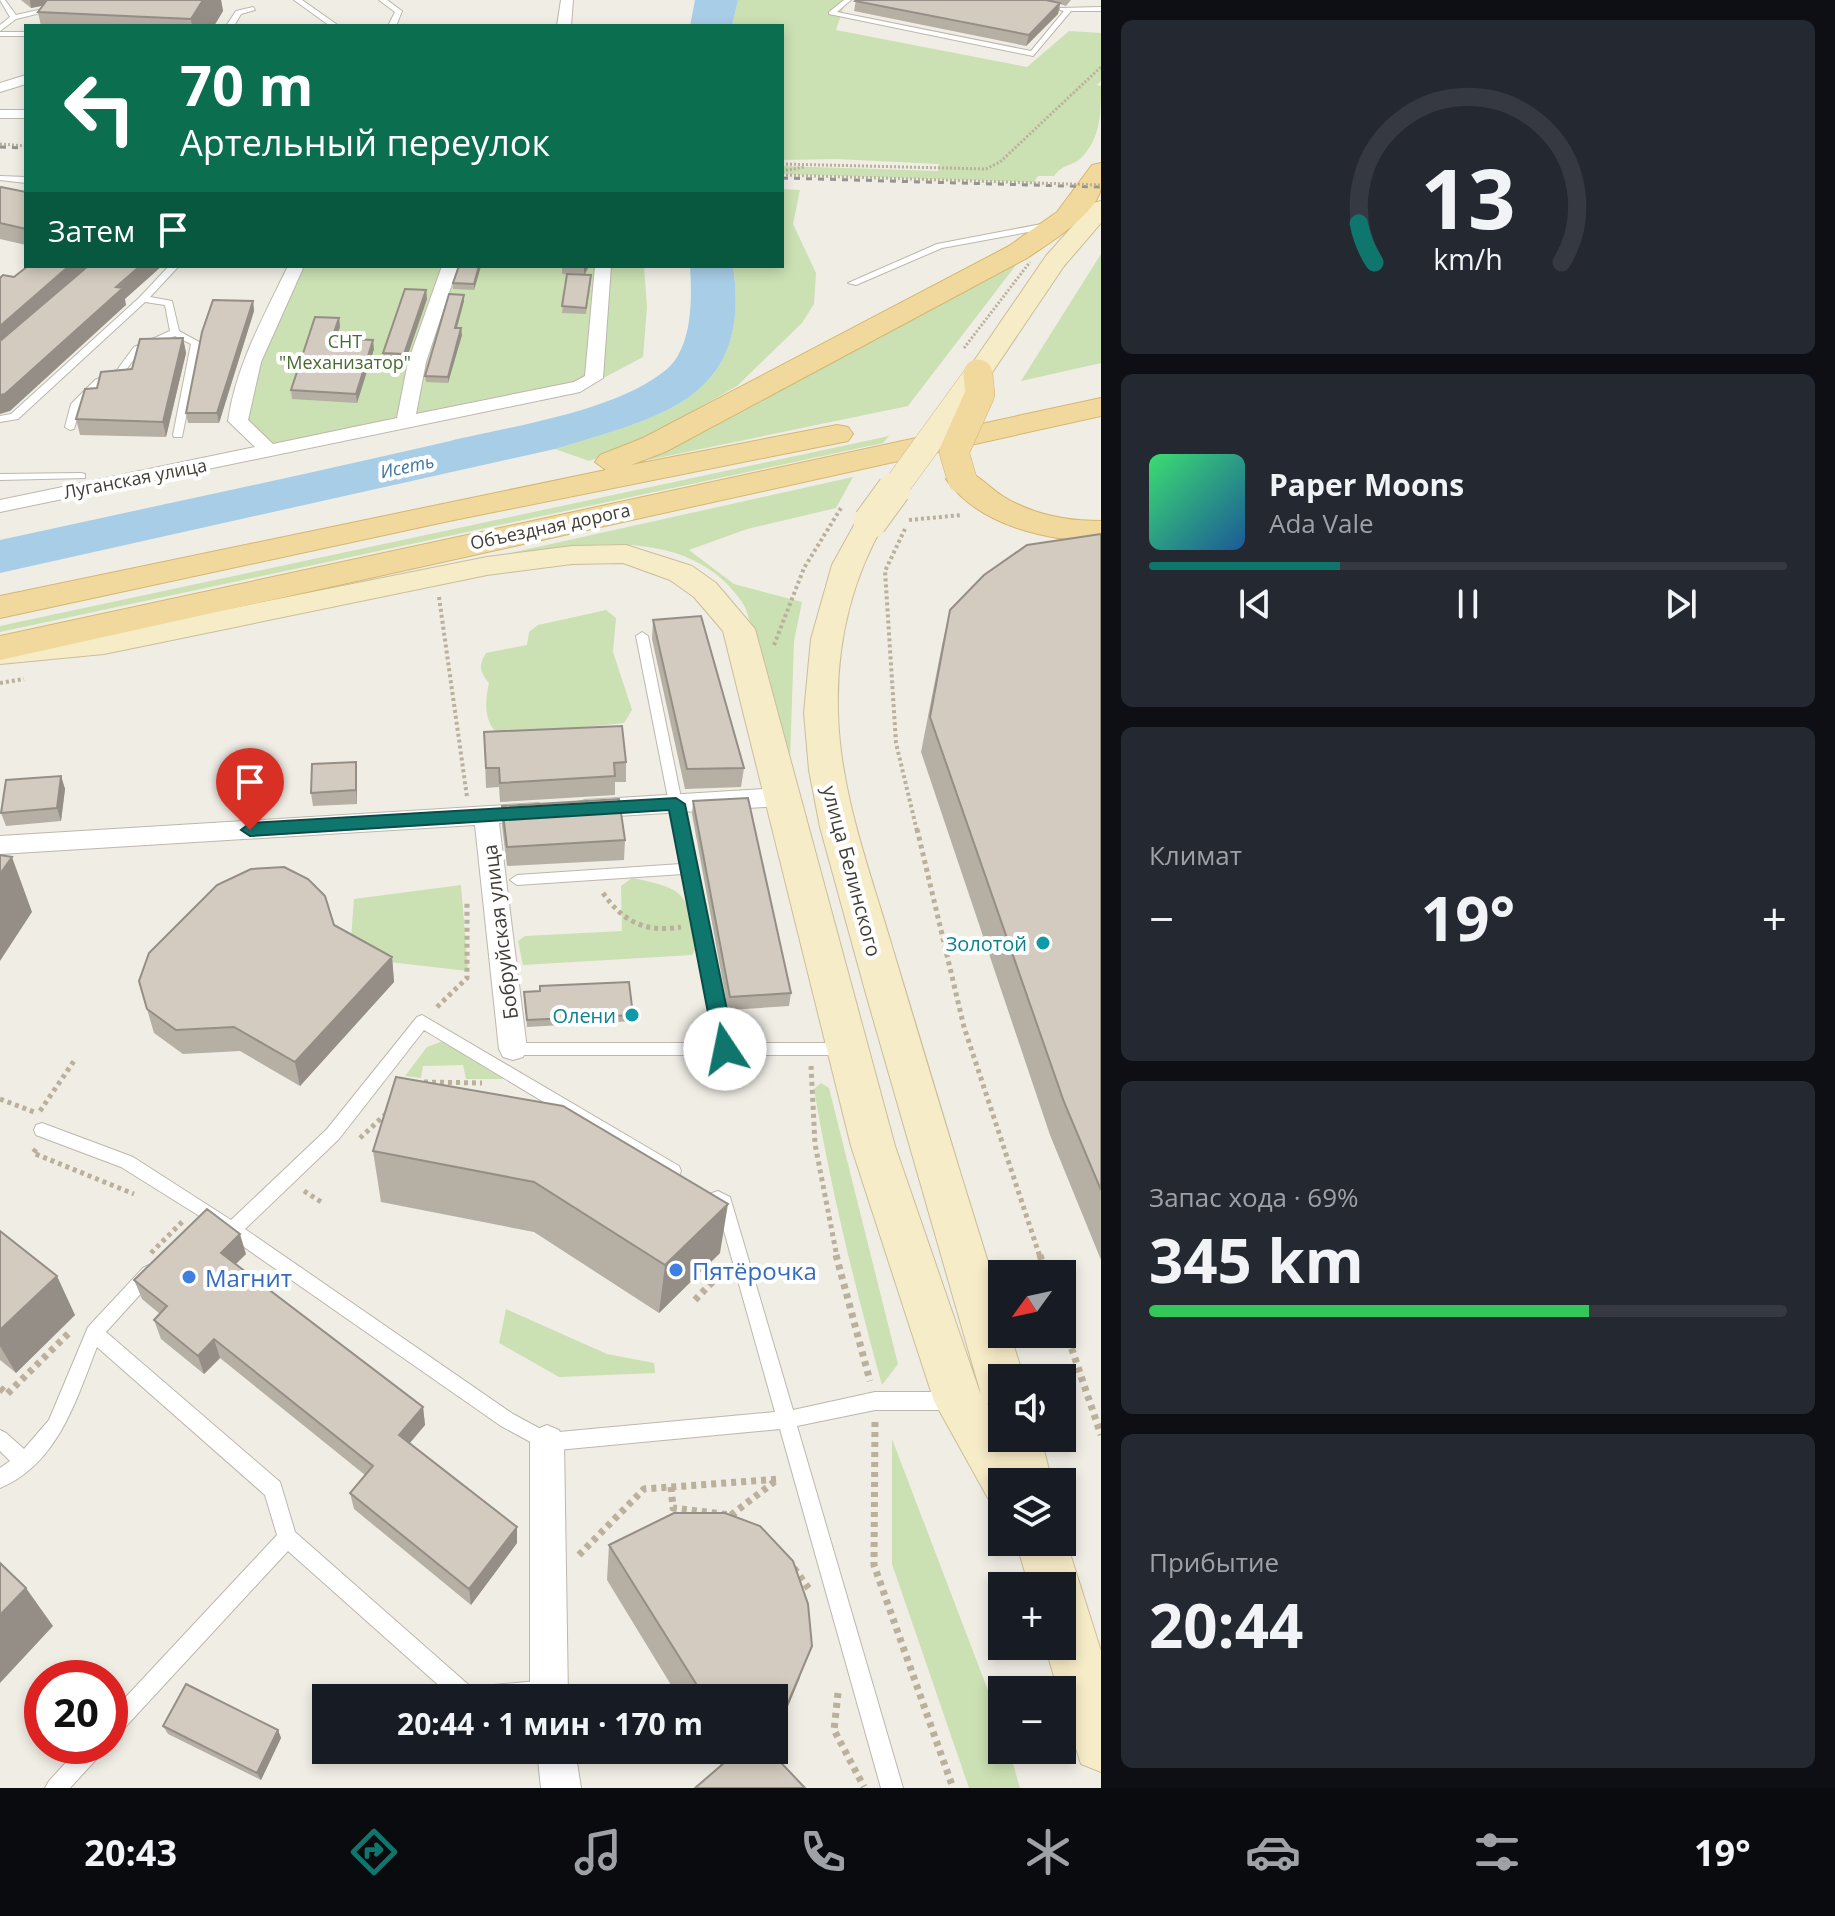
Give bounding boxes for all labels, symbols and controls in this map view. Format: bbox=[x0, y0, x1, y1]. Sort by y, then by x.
text: 70 m bbox=[180, 46, 314, 122]
icon: left bbox=[48, 56, 152, 160]
text: Артельный переулок bbox=[180, 118, 550, 167]
text: 13 bbox=[1420, 139, 1516, 252]
icon: arrive bbox=[151, 208, 195, 252]
text: Затем bbox=[48, 210, 135, 251]
text: km/h bbox=[1433, 239, 1503, 278]
park label: СНТ "Механизатор" bbox=[279, 329, 411, 374]
water label: Исеть bbox=[378, 449, 436, 483]
street label: Луганская улица bbox=[61, 452, 209, 504]
text: Paper Moons bbox=[1269, 464, 1464, 505]
street label: Объездная дорога bbox=[468, 497, 632, 555]
text: Ada Vale bbox=[1269, 505, 1374, 541]
icon: previous bbox=[1233, 582, 1277, 626]
icon: pause bbox=[1446, 582, 1490, 626]
icon: next bbox=[1659, 582, 1703, 626]
pin bbox=[216, 748, 284, 830]
icon: arrive bbox=[228, 760, 272, 804]
street label: улица Белинского bbox=[816, 783, 888, 959]
text: Климат bbox=[1149, 837, 1242, 873]
street label: Бобруйская улица bbox=[476, 843, 524, 1021]
text: 19° bbox=[1421, 877, 1515, 959]
text: − bbox=[1149, 888, 1174, 948]
text: + bbox=[1762, 888, 1787, 948]
place label: Золотой bbox=[946, 930, 1027, 957]
marker: Золотой bbox=[1034, 934, 1052, 952]
place label: Олени bbox=[552, 1002, 616, 1029]
marker: Олени bbox=[623, 1006, 641, 1024]
position arrow bbox=[683, 1007, 767, 1091]
text: Запас хода · 69% bbox=[1149, 1179, 1359, 1215]
text: 345 km bbox=[1149, 1219, 1364, 1301]
place label: Пятёрочка bbox=[692, 1254, 817, 1287]
north arrow bbox=[988, 1260, 1076, 1348]
map controls bbox=[988, 1260, 1076, 1764]
place label: Магнит bbox=[205, 1261, 292, 1294]
marker: Пятёрочка bbox=[667, 1261, 685, 1279]
marker: Магнит bbox=[180, 1268, 198, 1286]
button: sound bbox=[988, 1364, 1076, 1452]
button: layers bbox=[988, 1468, 1076, 1556]
text: Прибытие bbox=[1149, 1544, 1279, 1580]
button: + bbox=[988, 1572, 1076, 1660]
text: 20:44 bbox=[1149, 1584, 1303, 1666]
speed limit sign: 20 bbox=[24, 1660, 128, 1764]
button: − bbox=[988, 1676, 1076, 1764]
text: 20:44 · 1 мин · 170 m bbox=[397, 1703, 703, 1744]
icon: directions bbox=[346, 1824, 402, 1880]
icon: music bbox=[570, 1824, 626, 1880]
icon: phone bbox=[795, 1824, 851, 1880]
icon: climate bbox=[1020, 1824, 1076, 1880]
icon: car bbox=[1245, 1824, 1301, 1880]
icon: filters bbox=[1469, 1824, 1525, 1880]
text: 20:43 bbox=[84, 1828, 177, 1877]
text: 19° bbox=[1694, 1828, 1751, 1877]

